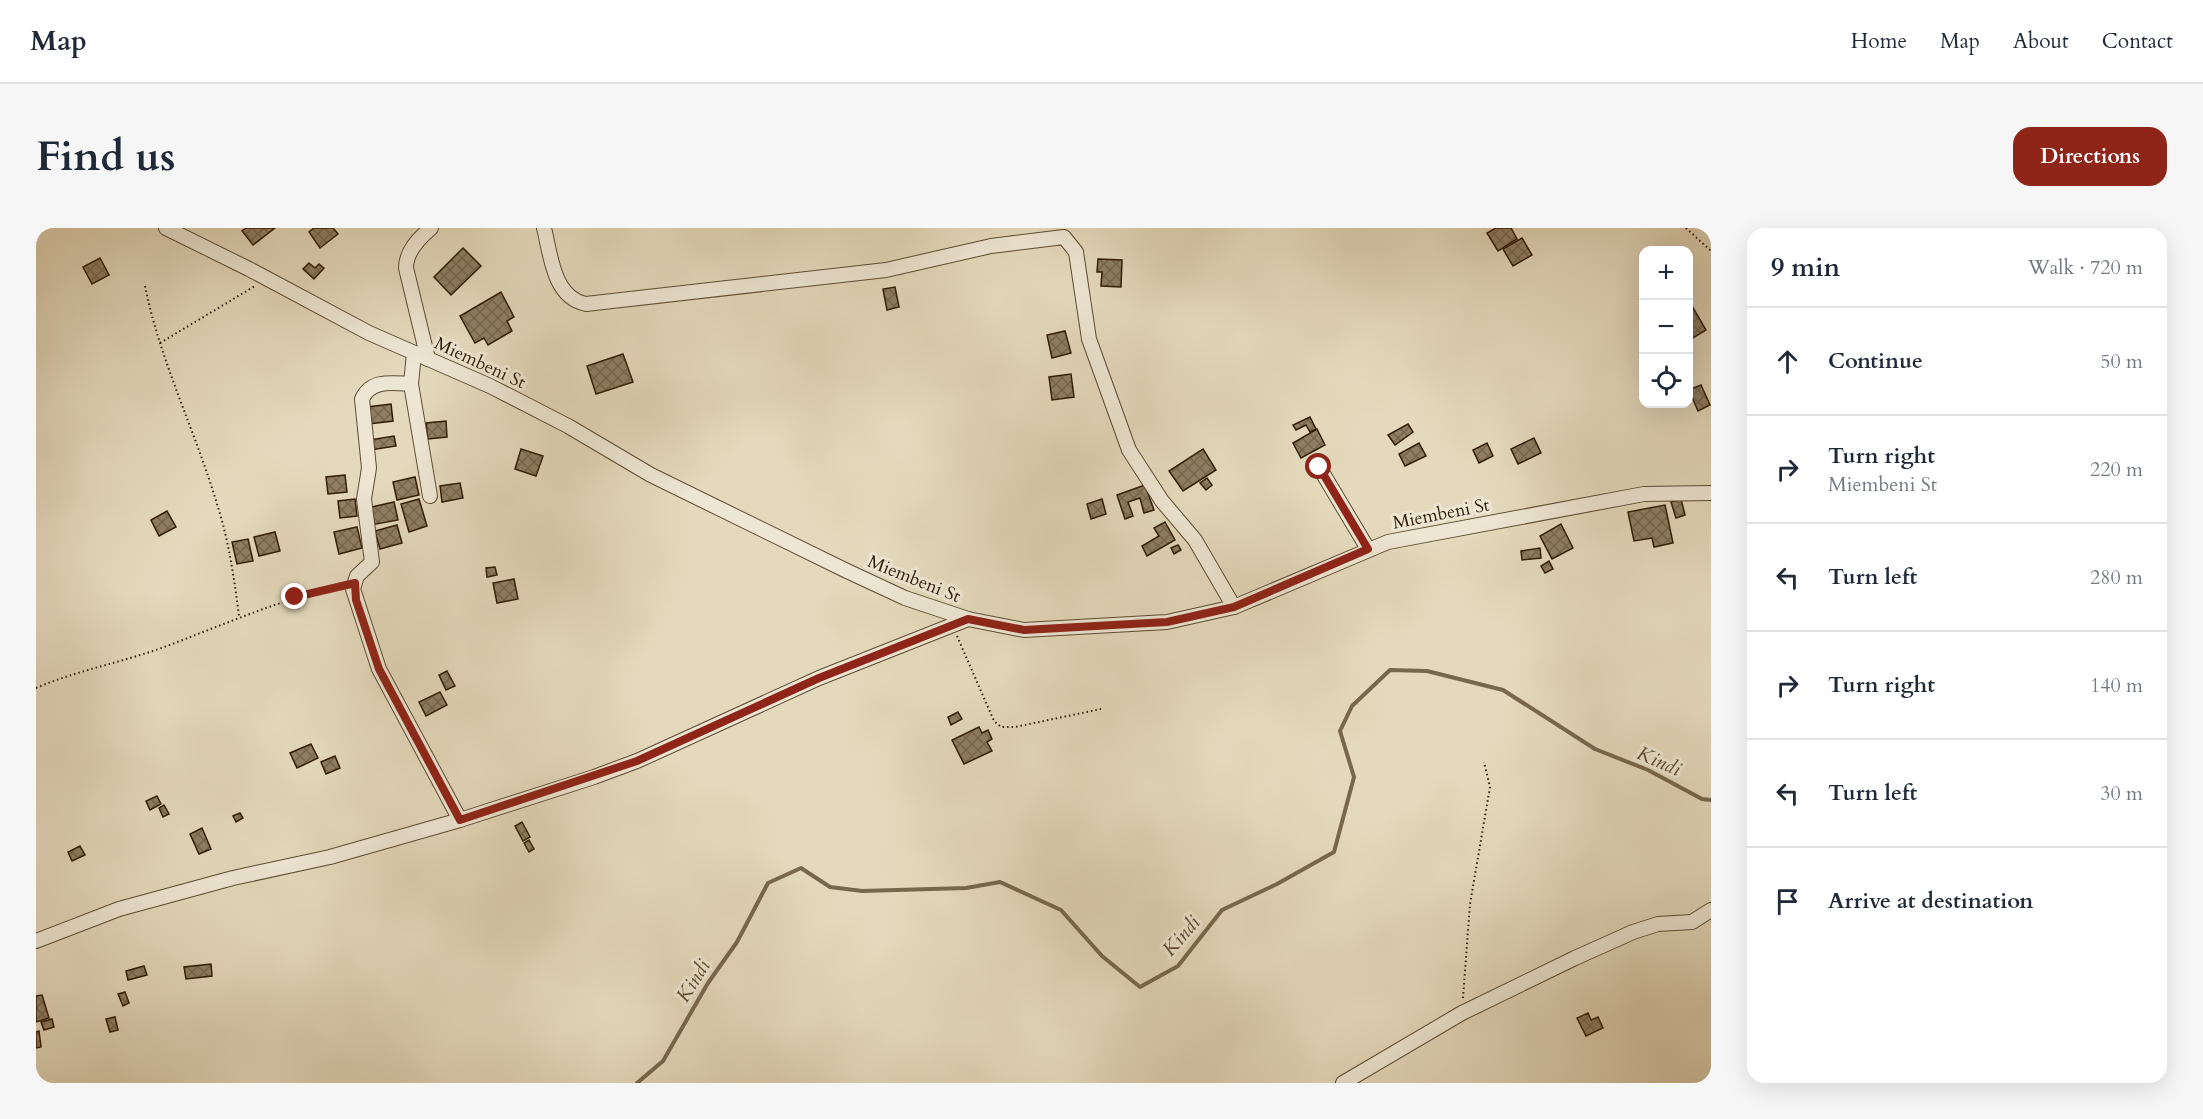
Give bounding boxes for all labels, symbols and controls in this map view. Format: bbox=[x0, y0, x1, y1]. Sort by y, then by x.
text: Map bbox=[30, 22, 87, 60]
text: Home bbox=[1851, 27, 1907, 56]
text: Map bbox=[1940, 27, 1980, 56]
text: About bbox=[2013, 27, 2069, 56]
text: Contact bbox=[2102, 27, 2173, 56]
button: Directions bbox=[2013, 127, 2167, 186]
text: Find us bbox=[36, 128, 176, 185]
map controls bbox=[1639, 246, 1693, 408]
button: + bbox=[1639, 246, 1693, 300]
text: 9 min bbox=[1771, 250, 1840, 285]
text: Walk · 720 m bbox=[2028, 254, 2143, 281]
button: − bbox=[1639, 300, 1693, 354]
street label: Miembeni St bbox=[430, 331, 530, 395]
icon: ahead bbox=[1771, 345, 1804, 378]
text: Continue bbox=[1828, 346, 1923, 376]
text: 50 m bbox=[2100, 348, 2143, 375]
button: locate bbox=[1639, 354, 1693, 408]
text: Turn right bbox=[1828, 441, 1935, 471]
route start bbox=[1305, 453, 1331, 479]
icon: right bbox=[1771, 453, 1804, 486]
text: 220 m bbox=[2090, 456, 2143, 483]
text: Miembeni St bbox=[1828, 471, 1937, 498]
street label: Miembeni St bbox=[1390, 492, 1492, 536]
street label: Miembeni St bbox=[864, 549, 964, 609]
icon: left bbox=[1771, 561, 1804, 594]
text: Turn left bbox=[1828, 562, 1917, 592]
text: 280 m bbox=[2090, 564, 2143, 591]
route end bbox=[281, 583, 307, 609]
icon: right bbox=[1771, 669, 1804, 702]
text: Turn right bbox=[1828, 670, 1935, 700]
text: 140 m bbox=[2090, 672, 2143, 699]
water label: Kindi bbox=[1633, 739, 1686, 783]
icon: left bbox=[1771, 777, 1804, 810]
text: Turn left bbox=[1828, 778, 1917, 808]
text: 30 m bbox=[2100, 780, 2143, 807]
icon: arrive bbox=[1771, 885, 1804, 918]
text: Arrive at destination bbox=[1828, 886, 2033, 916]
water label: Kindi bbox=[1156, 910, 1206, 962]
water label: Kindi bbox=[670, 954, 717, 1007]

